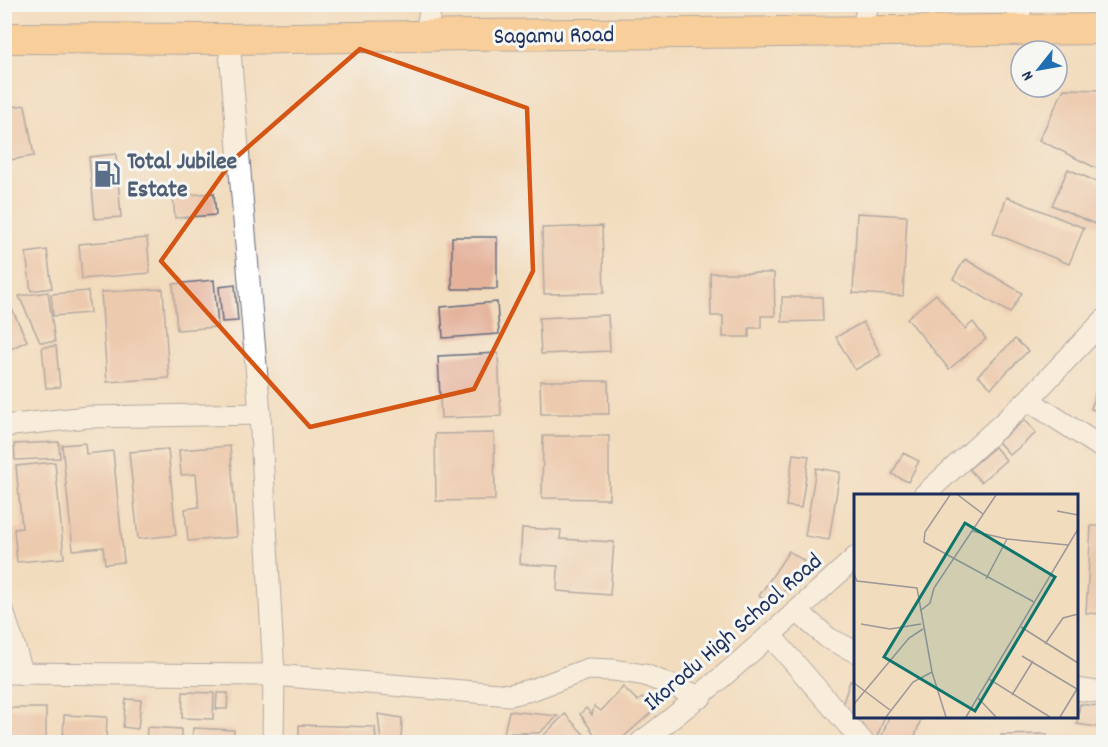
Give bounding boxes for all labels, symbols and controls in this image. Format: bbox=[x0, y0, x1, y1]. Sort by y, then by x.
street label: Sagamu Road bbox=[493, 19, 615, 55]
north arrow bbox=[1009, 39, 1069, 99]
text: N bbox=[1016, 66, 1040, 85]
place label: Total Jubilee Estate bbox=[127, 146, 238, 208]
fuel station icon: Total Jubilee Estate bbox=[92, 159, 122, 189]
inset map bbox=[854, 494, 1078, 717]
street label: Ikorodu High School Road bbox=[637, 546, 831, 721]

